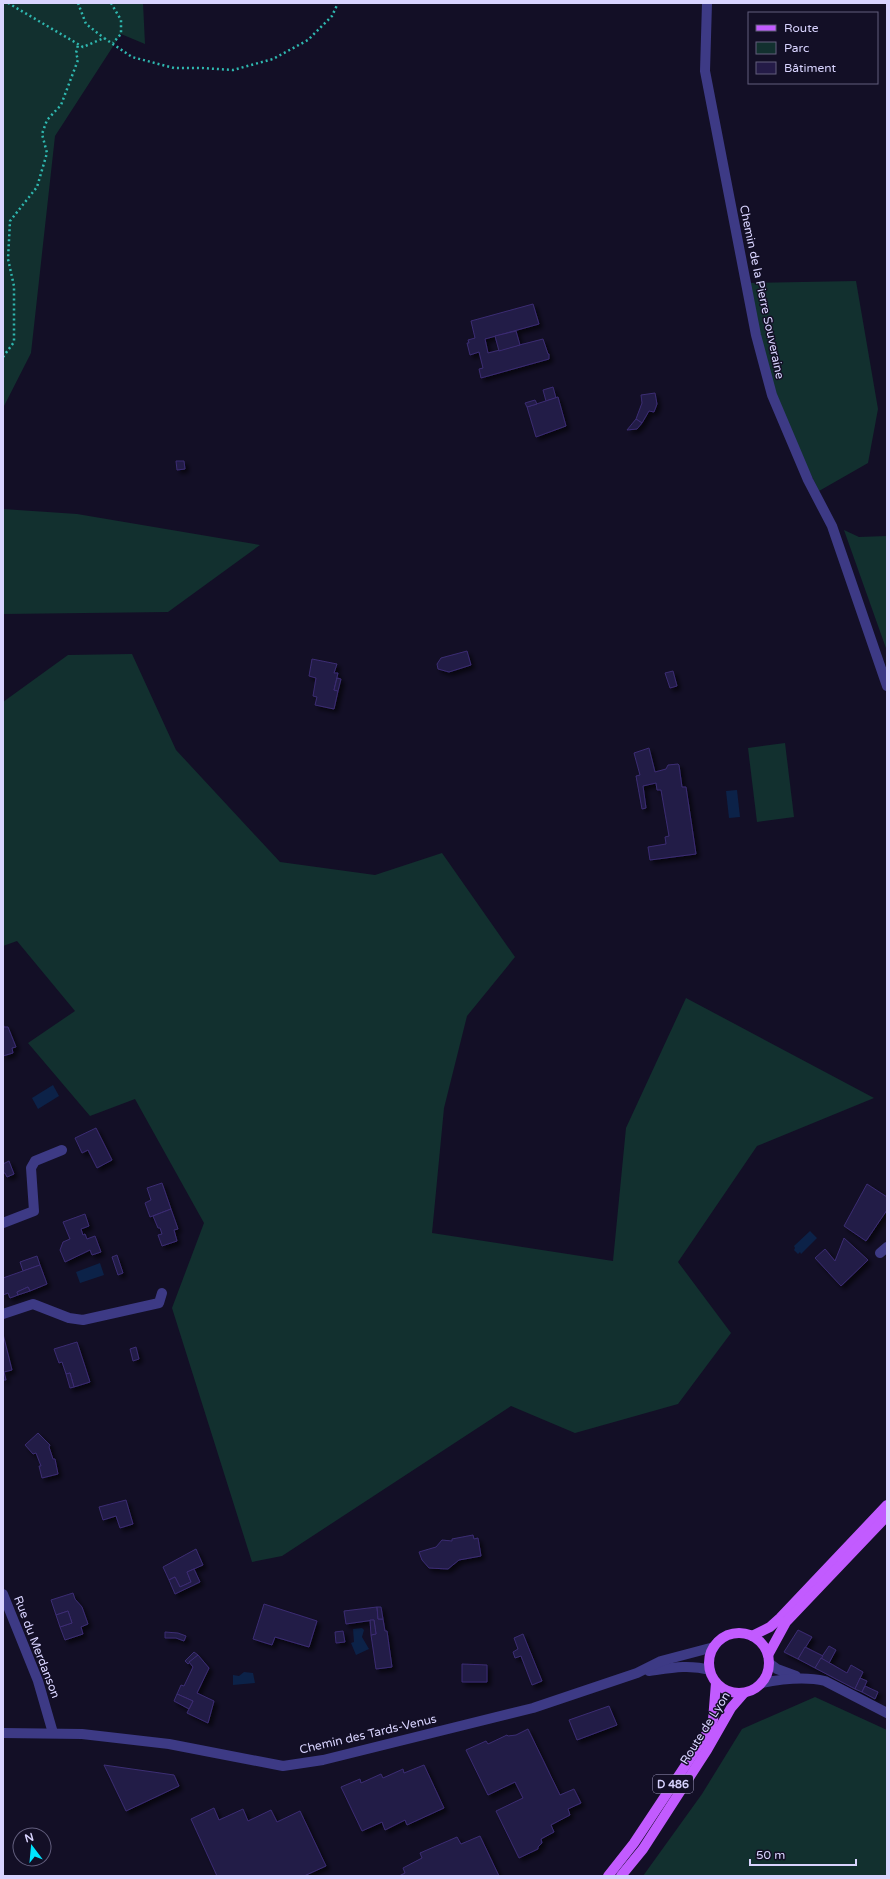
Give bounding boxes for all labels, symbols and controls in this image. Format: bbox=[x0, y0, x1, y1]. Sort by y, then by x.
legend bbox=[748, 12, 878, 84]
text: Route bbox=[784, 21, 819, 35]
text: Parc bbox=[784, 41, 809, 55]
text: Bâtiment bbox=[784, 61, 836, 75]
street label: Chemin de la Pierre Souveraine bbox=[737, 204, 787, 380]
street label: Rue du Merdanson bbox=[11, 1594, 63, 1700]
street label: Route de Lyon bbox=[677, 1689, 733, 1767]
street label: Chemin des Tards-Venus bbox=[298, 1711, 438, 1757]
road number: D 486 bbox=[653, 1775, 693, 1793]
north arrow bbox=[12, 1827, 52, 1867]
text: N bbox=[23, 1830, 35, 1845]
scale bar bbox=[750, 1841, 856, 1867]
text: 50 m bbox=[756, 1848, 785, 1862]

